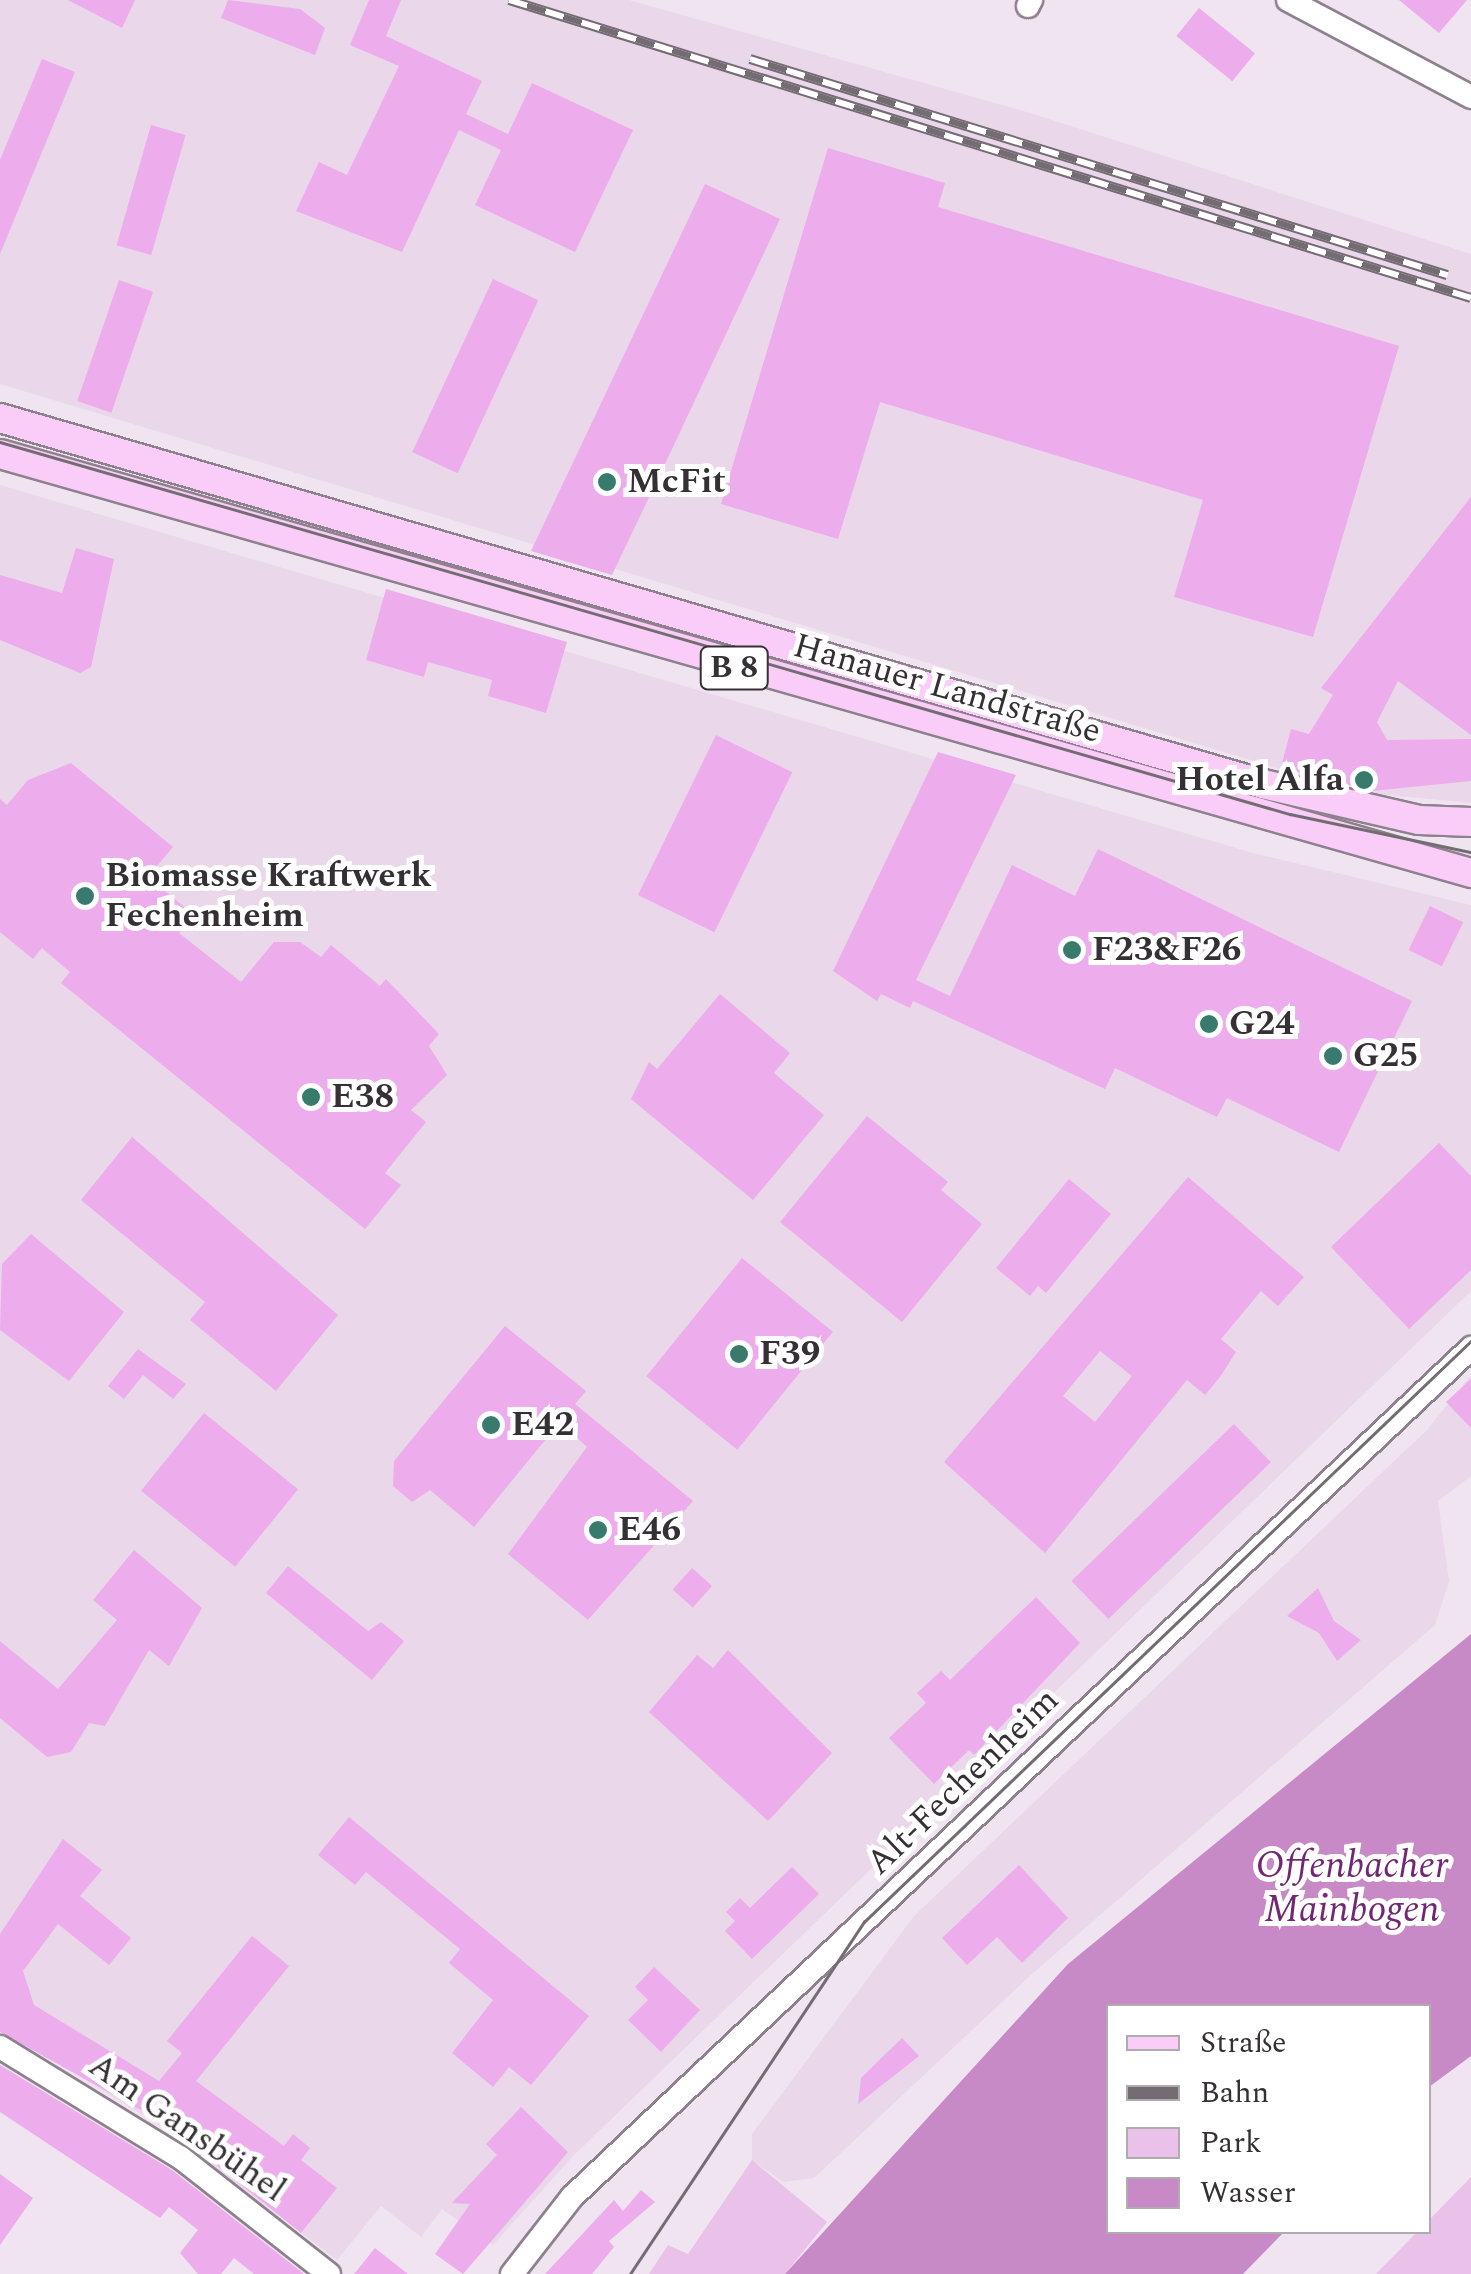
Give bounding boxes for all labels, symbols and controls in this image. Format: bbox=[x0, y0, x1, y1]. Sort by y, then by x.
place label: McFit bbox=[627, 461, 726, 503]
marker: McFit bbox=[596, 471, 618, 493]
street label: Hanauer Landstraße bbox=[788, 625, 1106, 753]
road number: B 8 bbox=[699, 641, 769, 695]
place label: Hotel Alfa bbox=[1175, 759, 1344, 801]
marker: Hotel Alfa bbox=[1353, 769, 1375, 791]
place label: Biomasse Kraftwerk Fechenheim bbox=[105, 855, 432, 937]
marker: Biomasse Kraftwerk Fechenheim bbox=[74, 885, 96, 907]
place label: F23&F26 bbox=[1092, 929, 1241, 971]
marker: F23&F26 bbox=[1061, 939, 1083, 961]
place label: G24 bbox=[1229, 1003, 1295, 1045]
marker: G24 bbox=[1198, 1013, 1220, 1035]
place label: G25 bbox=[1353, 1035, 1419, 1077]
marker: G25 bbox=[1322, 1045, 1344, 1067]
place label: E38 bbox=[331, 1076, 394, 1118]
marker: E38 bbox=[300, 1086, 322, 1108]
place label: F39 bbox=[759, 1333, 820, 1375]
marker: F39 bbox=[728, 1343, 750, 1365]
place label: E42 bbox=[511, 1404, 574, 1446]
marker: E42 bbox=[480, 1414, 502, 1436]
place label: E46 bbox=[618, 1509, 681, 1551]
marker: E46 bbox=[587, 1519, 609, 1541]
street label: Alt-Fechenheim bbox=[858, 1680, 1068, 1884]
water label: Offenbacher Mainbogen bbox=[1256, 1844, 1448, 1934]
legend bbox=[1106, 2004, 1431, 2234]
text: Straße bbox=[1200, 2020, 1287, 2066]
street label: Am Gansbühel bbox=[80, 2045, 294, 2211]
text: Bahn bbox=[1200, 2070, 1269, 2116]
text: Park bbox=[1200, 2120, 1262, 2166]
text: Wasser bbox=[1200, 2170, 1296, 2216]

